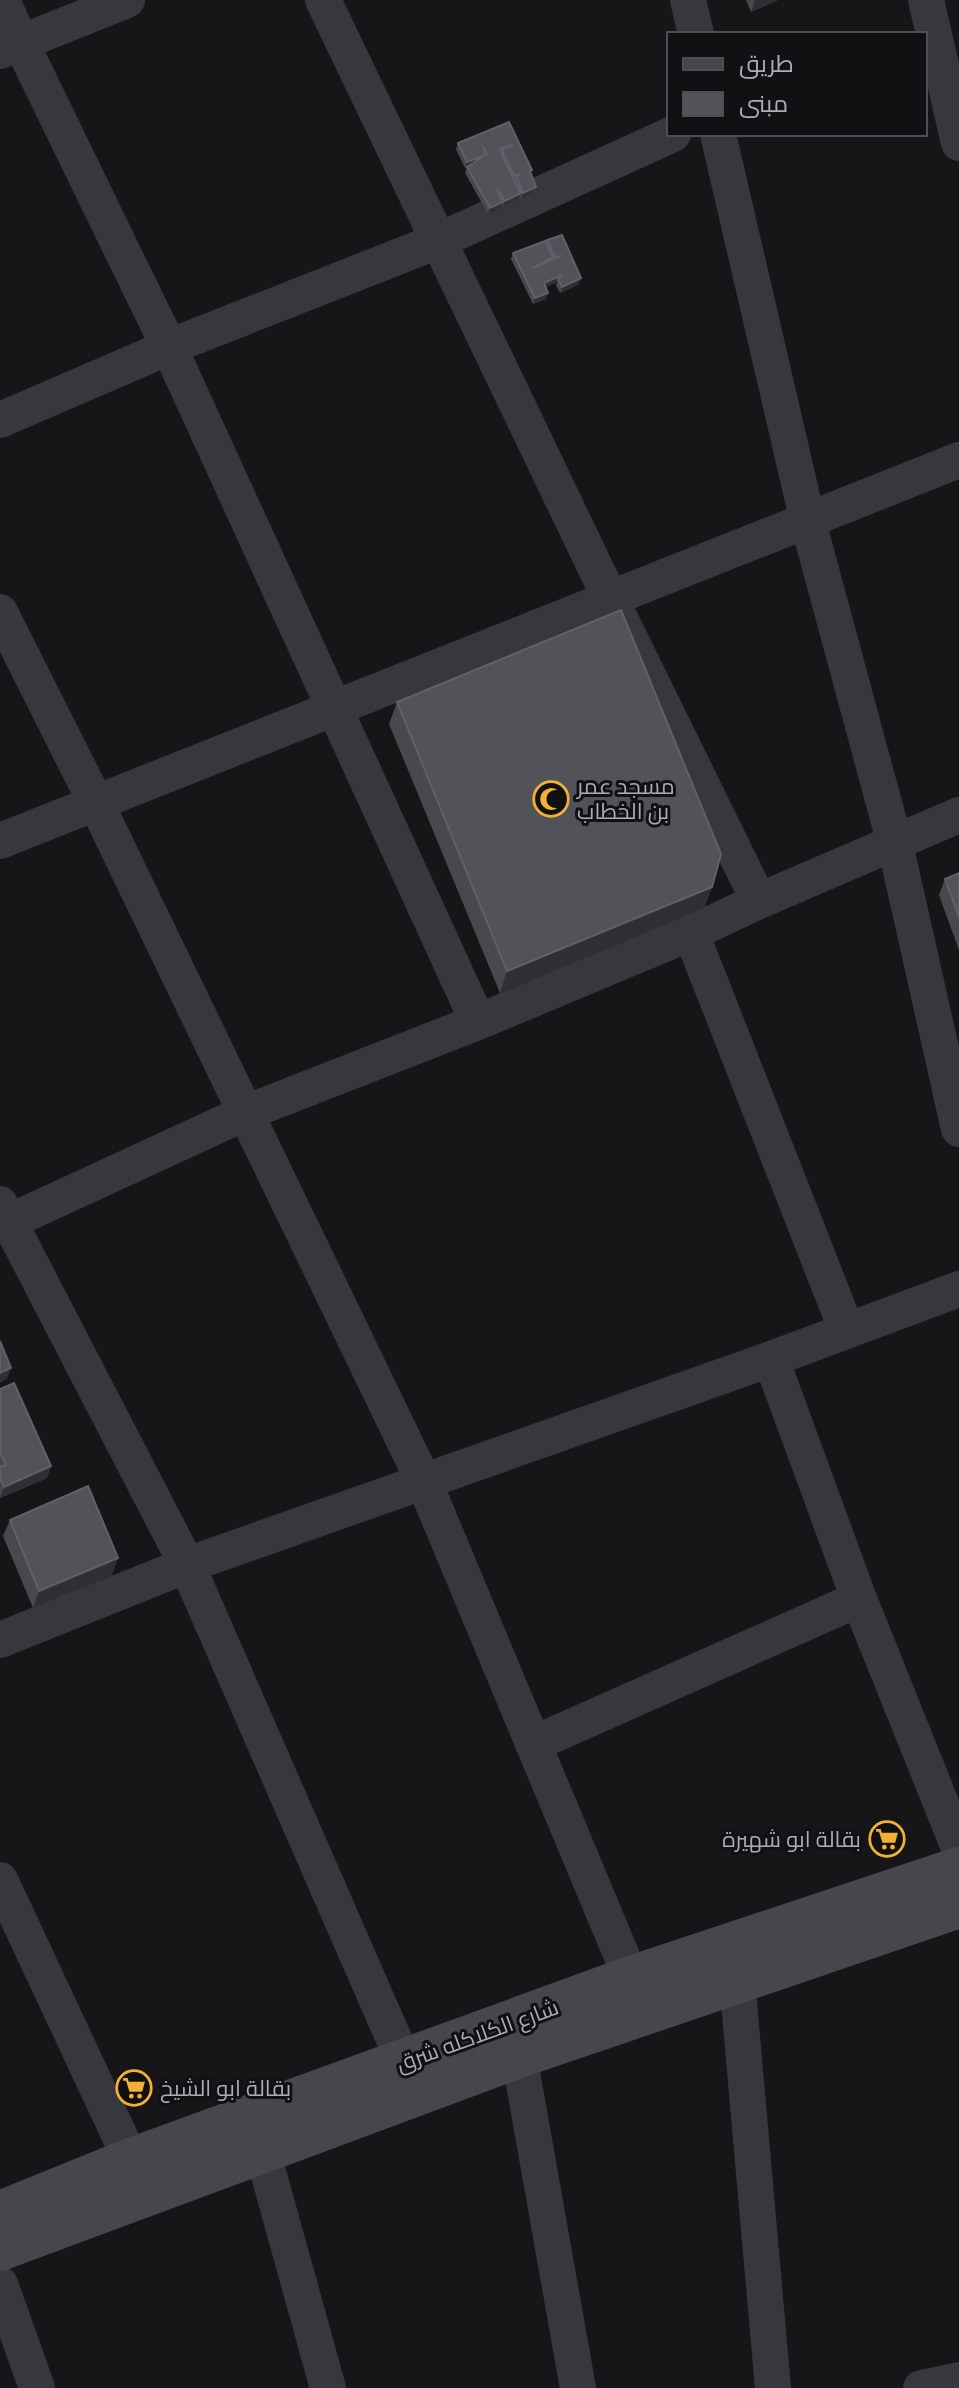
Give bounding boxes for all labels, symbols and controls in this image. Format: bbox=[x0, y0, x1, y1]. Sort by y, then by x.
legend bbox=[667, 32, 927, 136]
text: طريق bbox=[739, 51, 794, 81]
text: مبنى bbox=[739, 91, 788, 121]
place label: مسجد عمر بن الخطاب bbox=[575, 775, 675, 827]
mosque icon: مسجد عمر بن الخطاب bbox=[532, 780, 570, 818]
supermarket icon: بقالة ابو شهيرة bbox=[868, 1820, 906, 1858]
place label: بقالة ابو شهيرة bbox=[722, 1828, 861, 1855]
street label: شارع الكلاكله شرق bbox=[393, 1995, 563, 2079]
supermarket icon: بقالة ابو الشيخ bbox=[115, 2069, 153, 2107]
place label: بقالة ابو الشيخ bbox=[160, 2077, 291, 2104]

